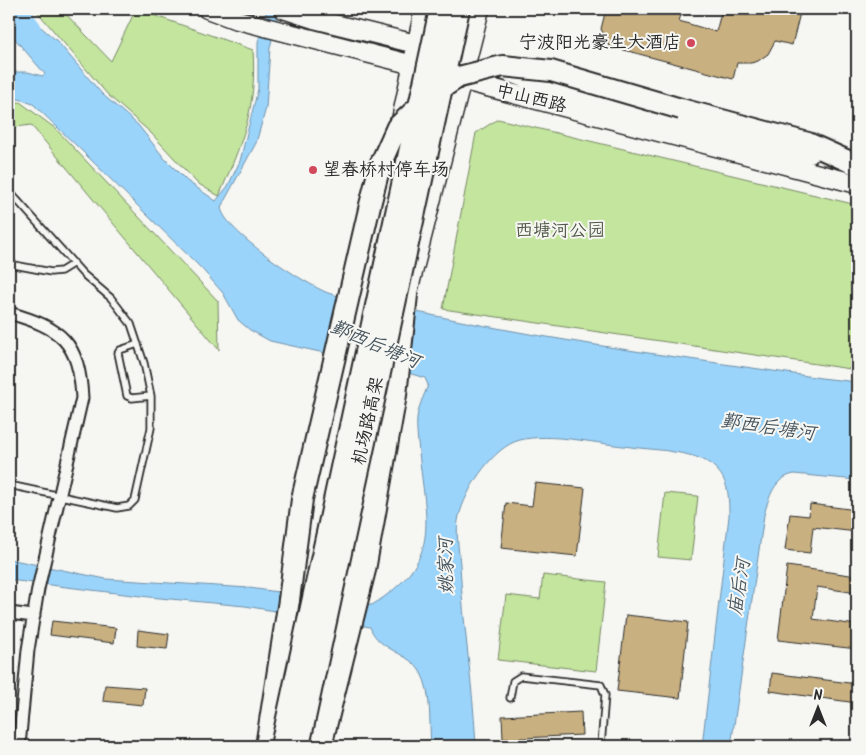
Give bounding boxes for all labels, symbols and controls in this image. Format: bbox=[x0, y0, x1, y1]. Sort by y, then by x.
place label: 宁波阳光豪生大酒店 bbox=[519, 29, 681, 58]
marker: 宁波阳光豪生大酒店 bbox=[685, 37, 697, 49]
street label: 中山西路 bbox=[493, 76, 569, 122]
place label: 望春桥村停车场 bbox=[323, 156, 449, 185]
marker: 望春桥村停车场 bbox=[307, 164, 319, 176]
park label: 西塘河公园 bbox=[515, 217, 605, 246]
water label: 鄞西后塘河 bbox=[325, 313, 427, 379]
street label: 机场路高架 bbox=[345, 374, 393, 468]
water label: 鄞西后塘河 bbox=[719, 407, 820, 450]
water label: 姚家河 bbox=[431, 534, 462, 595]
water label: 庙后河 bbox=[721, 554, 760, 618]
north arrow bbox=[794, 682, 844, 732]
text: N bbox=[814, 685, 823, 707]

